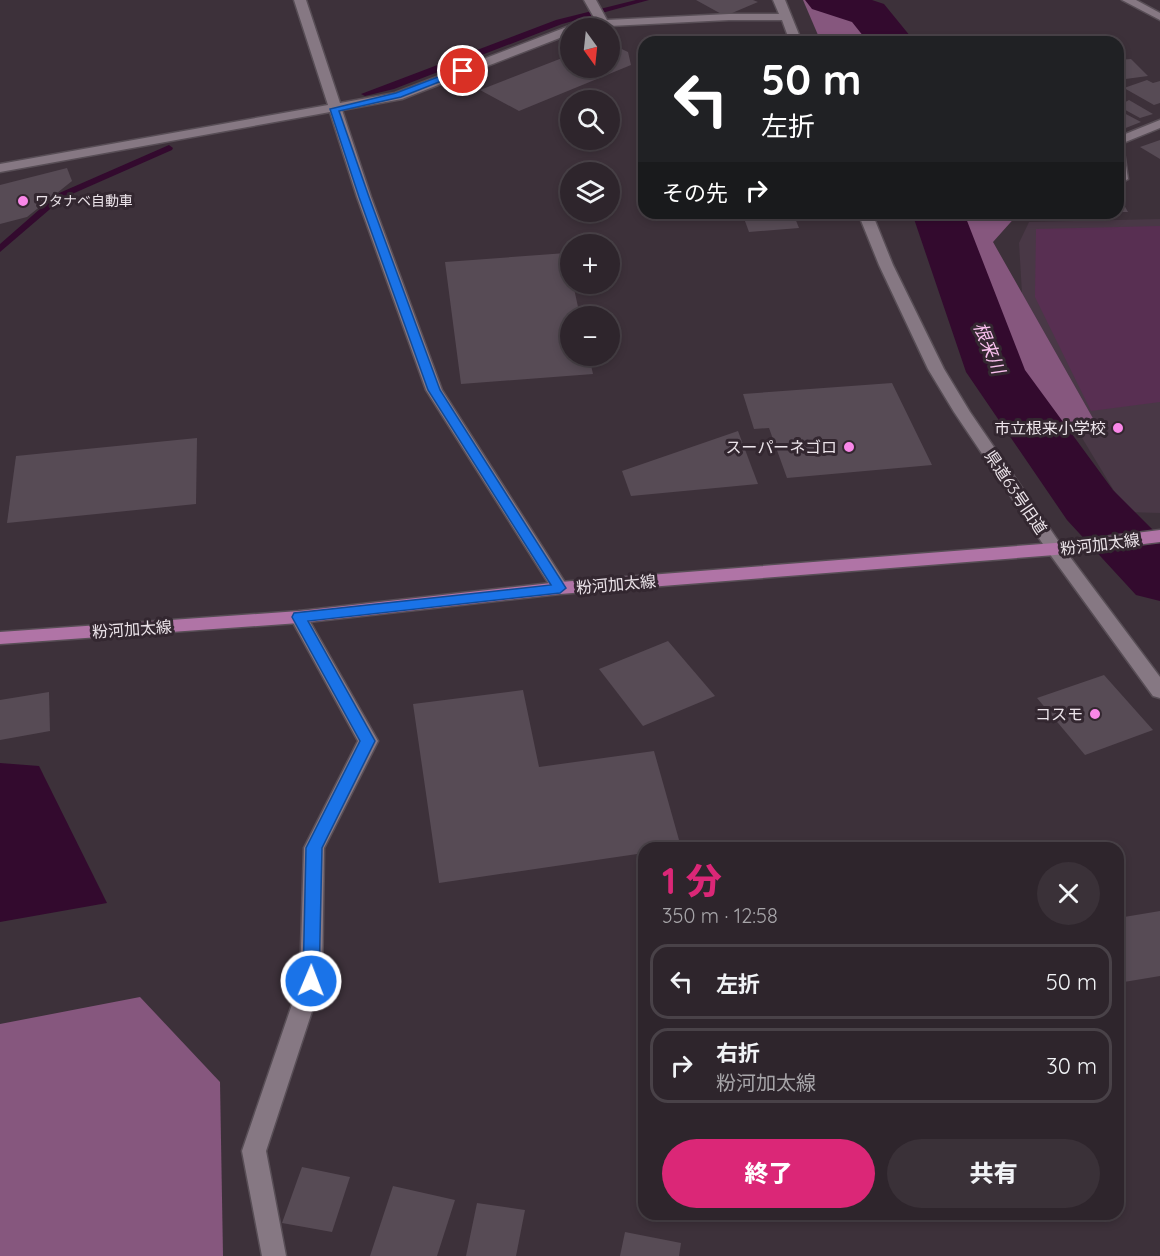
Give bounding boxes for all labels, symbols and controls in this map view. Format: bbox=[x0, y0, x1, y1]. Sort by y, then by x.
north arrow bbox=[560, 18, 620, 78]
map controls bbox=[560, 18, 620, 366]
pin bbox=[437, 45, 488, 96]
text: 50 m bbox=[761, 53, 861, 106]
icon: arrive bbox=[446, 54, 479, 87]
icon: left bbox=[662, 60, 740, 138]
button: search bbox=[560, 90, 620, 150]
text: 左折 bbox=[761, 109, 815, 143]
button: layers bbox=[560, 162, 620, 222]
icon: right bbox=[740, 174, 773, 207]
text: その先 bbox=[662, 179, 728, 207]
place label: ワタナベ自動車 bbox=[35, 192, 133, 210]
marker: ワタナベ自動車 bbox=[16, 194, 30, 208]
button: + bbox=[560, 234, 620, 294]
button: − bbox=[560, 306, 620, 366]
water label: 根来川 bbox=[969, 318, 1011, 379]
place label: 市立根来小学校 bbox=[994, 418, 1106, 438]
marker: 市立根来小学校 bbox=[1111, 421, 1125, 435]
place label: スーパーネゴロ bbox=[725, 437, 837, 457]
marker: スーパーネゴロ bbox=[842, 440, 856, 454]
street label: 県道63号旧道 bbox=[981, 446, 1051, 538]
street label: 粉河加太線 bbox=[1059, 529, 1141, 559]
street label: 粉河加太線 bbox=[575, 571, 657, 597]
street label: 粉河加太線 bbox=[91, 616, 173, 642]
place label: コスモ bbox=[1035, 704, 1083, 724]
marker: コスモ bbox=[1088, 707, 1102, 721]
text: 1 分 bbox=[662, 858, 722, 903]
button: close bbox=[1037, 862, 1100, 925]
text: 350 m · 12:58 bbox=[662, 903, 778, 928]
position arrow bbox=[279, 949, 343, 1013]
icon: left bbox=[665, 965, 698, 998]
text: 50 m bbox=[1046, 968, 1097, 996]
text: 左折 bbox=[716, 970, 760, 998]
text: 右折 bbox=[716, 1039, 760, 1067]
icon: right bbox=[665, 1049, 698, 1082]
text: 30 m bbox=[1046, 1052, 1097, 1080]
text: 粉河加太線 bbox=[716, 1070, 816, 1095]
button: 終了 bbox=[662, 1139, 875, 1208]
button: 共有 bbox=[887, 1139, 1100, 1208]

